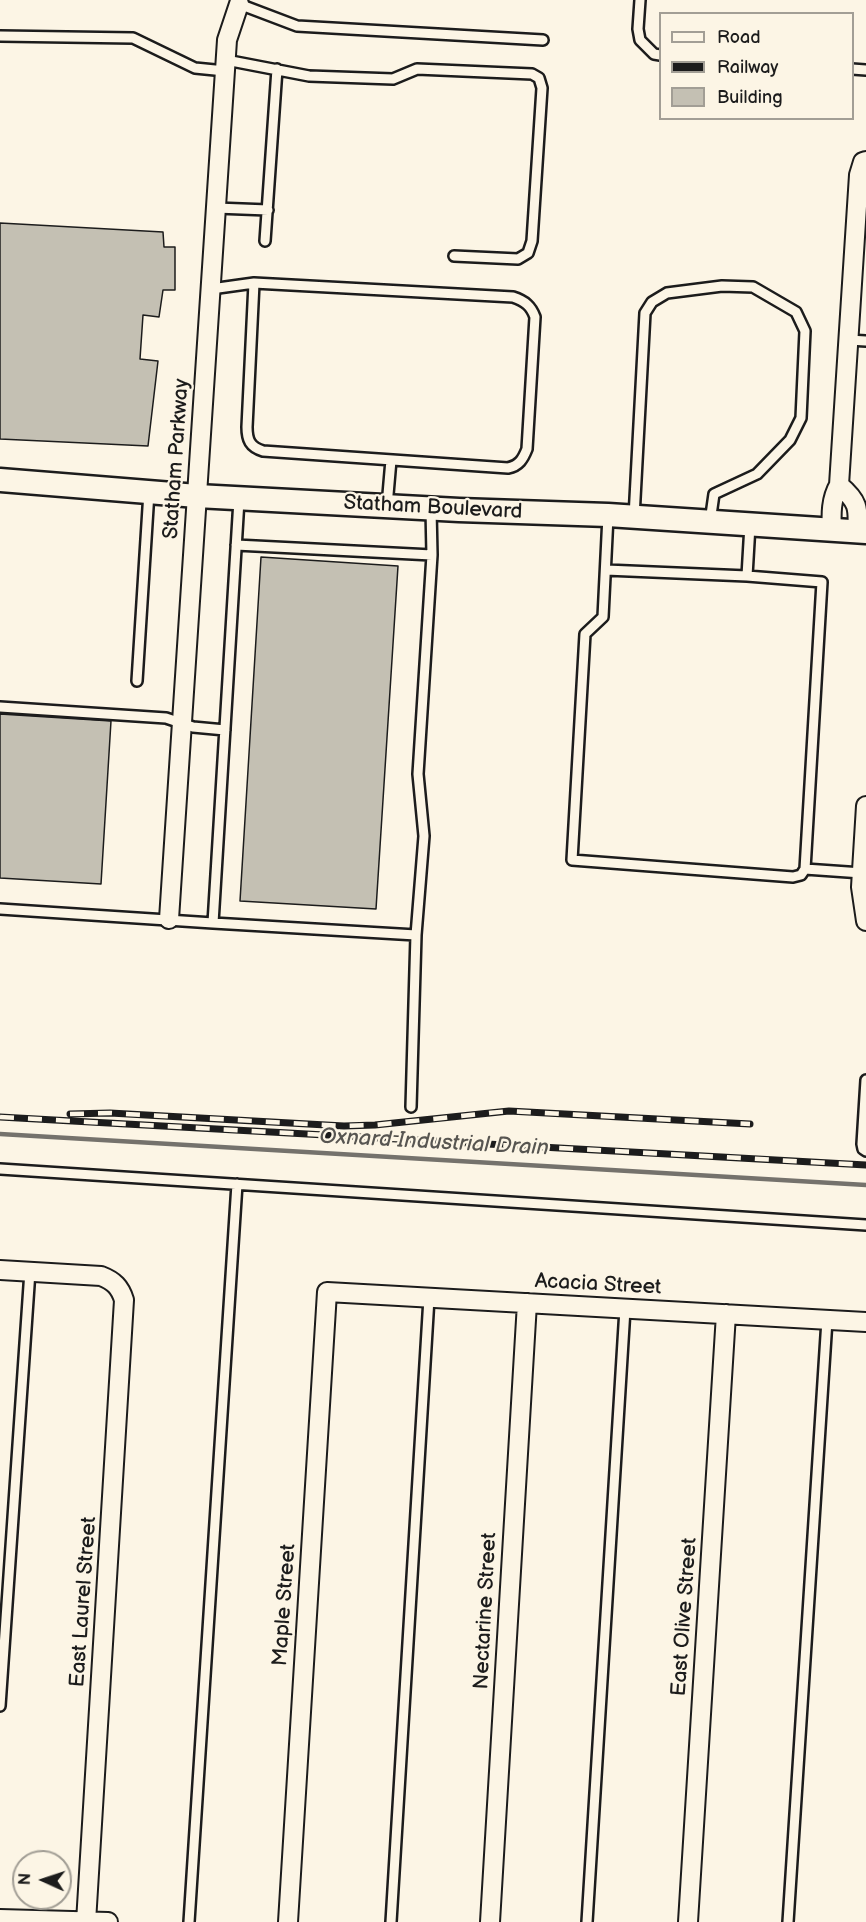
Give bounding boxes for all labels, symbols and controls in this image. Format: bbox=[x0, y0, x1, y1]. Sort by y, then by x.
legend bbox=[659, 12, 854, 120]
text: Road bbox=[717, 27, 761, 48]
text: Railway bbox=[717, 57, 779, 78]
text: Building bbox=[717, 87, 783, 108]
street label: Statham Parkway bbox=[159, 378, 195, 540]
street label: Statham Boulevard bbox=[343, 491, 523, 525]
water label: Oxnard Industrial Drain bbox=[319, 1124, 549, 1162]
street label: Acacia Street bbox=[534, 1269, 662, 1301]
street label: East Laurel Street bbox=[65, 1516, 103, 1688]
street label: Nectarine Street bbox=[469, 1532, 503, 1690]
street label: East Olive Street bbox=[667, 1537, 703, 1697]
street label: Maple Street bbox=[268, 1543, 302, 1667]
north arrow bbox=[12, 1850, 72, 1910]
text: N bbox=[16, 1873, 35, 1886]

